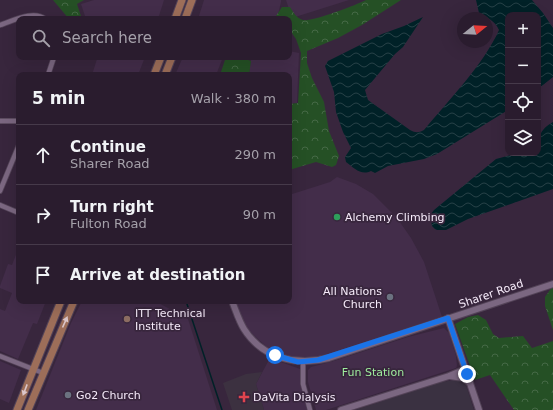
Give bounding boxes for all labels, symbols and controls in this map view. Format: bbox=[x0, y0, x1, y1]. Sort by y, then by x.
north arrow bbox=[457, 12, 493, 48]
map controls bbox=[505, 12, 541, 156]
button: + bbox=[505, 12, 541, 48]
search box bbox=[16, 16, 292, 60]
icon: search bbox=[30, 27, 52, 49]
text: Search here bbox=[62, 29, 152, 47]
button: − bbox=[505, 48, 541, 84]
button: locate bbox=[505, 84, 541, 120]
text: 5 min bbox=[32, 88, 85, 108]
text: Walk · 380 m bbox=[191, 91, 276, 106]
button: layers bbox=[505, 120, 541, 156]
text: Continue bbox=[70, 138, 146, 156]
icon: ahead bbox=[32, 144, 54, 166]
text: 290 m bbox=[234, 147, 276, 162]
text: Sharer Road bbox=[70, 156, 150, 171]
text: Turn right bbox=[70, 198, 154, 216]
icon: right bbox=[32, 204, 54, 226]
text: 90 m bbox=[243, 207, 276, 222]
place label: Alchemy Climbing bbox=[345, 211, 445, 224]
marker: Alchemy Climbing bbox=[332, 212, 342, 222]
text: Fulton Road bbox=[70, 216, 147, 231]
icon: arrive bbox=[32, 264, 54, 286]
text: Arrive at destination bbox=[70, 266, 245, 284]
street label: Sharer Road bbox=[457, 277, 525, 311]
place label: All Nations Church bbox=[323, 285, 382, 311]
marker: All Nations Church bbox=[385, 292, 395, 302]
place label: ITT Technical Institute bbox=[135, 307, 206, 333]
marker: ITT Technical Institute bbox=[122, 314, 132, 324]
one-way arrow bbox=[62, 316, 68, 327]
route start bbox=[266, 346, 284, 364]
route end bbox=[458, 365, 476, 383]
park label: Fun Station bbox=[342, 366, 404, 379]
one-way arrow bbox=[21, 384, 27, 396]
place label: Go2 Church bbox=[76, 389, 141, 402]
marker: Go2 Church bbox=[63, 390, 73, 400]
marker: DaVita Dialysis bbox=[238, 391, 250, 403]
place label: DaVita Dialysis bbox=[253, 391, 336, 404]

